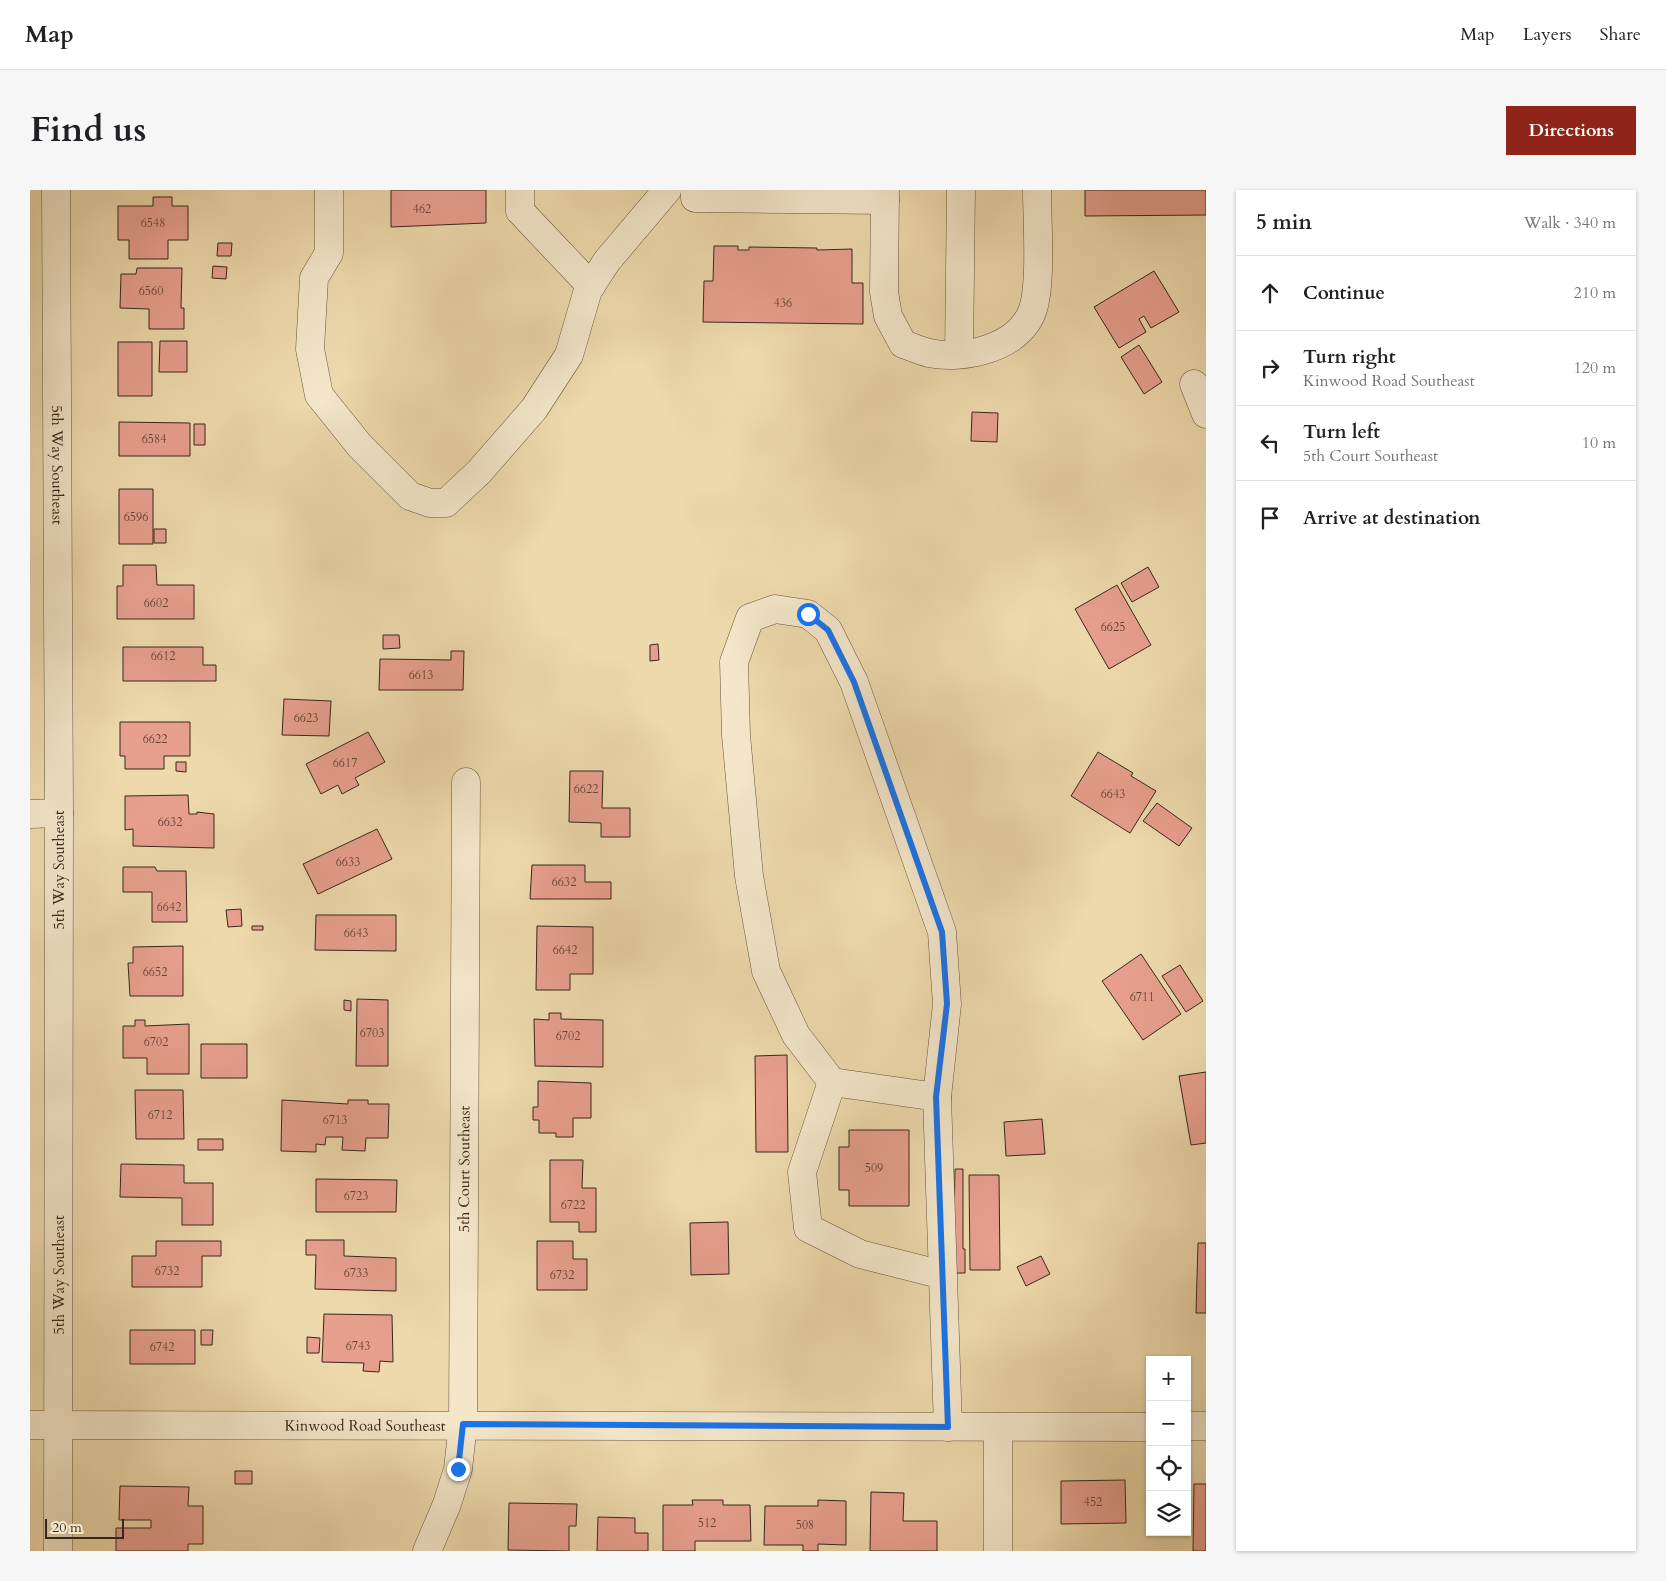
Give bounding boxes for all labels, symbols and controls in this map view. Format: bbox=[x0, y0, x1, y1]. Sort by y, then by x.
text: Map bbox=[25, 18, 74, 51]
text: Map bbox=[1460, 22, 1495, 47]
text: Layers bbox=[1523, 22, 1572, 47]
text: Share bbox=[1600, 22, 1641, 47]
text: Find us bbox=[30, 106, 146, 154]
button: Directions bbox=[1506, 106, 1636, 155]
house number: 462 bbox=[413, 201, 431, 217]
text: 5 min bbox=[1256, 208, 1312, 237]
text: Walk · 340 m bbox=[1524, 212, 1616, 234]
house number: 6548 bbox=[141, 215, 165, 231]
icon: ahead bbox=[1256, 279, 1284, 307]
text: Continue bbox=[1303, 280, 1385, 306]
text: 210 m bbox=[1574, 282, 1616, 304]
house number: 6560 bbox=[139, 283, 163, 299]
house number: 436 bbox=[774, 295, 792, 311]
text: Turn right bbox=[1303, 344, 1395, 370]
icon: right bbox=[1256, 354, 1284, 382]
text: 120 m bbox=[1574, 357, 1616, 379]
text: Kinwood Road Southeast bbox=[1303, 370, 1475, 392]
street label: 5th Way Southeast bbox=[47, 405, 68, 525]
text: Turn left bbox=[1303, 419, 1380, 445]
icon: left bbox=[1256, 429, 1284, 457]
house number: 6584 bbox=[142, 431, 166, 447]
text: 10 m bbox=[1582, 432, 1616, 454]
text: 5th Court Southeast bbox=[1303, 445, 1438, 467]
icon: arrive bbox=[1256, 504, 1284, 532]
text: Arrive at destination bbox=[1303, 505, 1480, 531]
house number: 6596 bbox=[124, 509, 148, 525]
house number: 6602 bbox=[144, 595, 168, 611]
route start bbox=[797, 603, 820, 626]
house number: 6625 bbox=[1101, 619, 1125, 635]
house number: 6612 bbox=[151, 648, 175, 664]
house number: 6613 bbox=[409, 667, 433, 683]
house number: 6623 bbox=[294, 710, 318, 726]
house number: 6622 bbox=[143, 731, 167, 747]
house number: 6617 bbox=[333, 755, 357, 771]
house number: 6622 bbox=[574, 781, 598, 797]
house number: 6643 bbox=[1101, 786, 1125, 802]
street label: 5th Way Southeast bbox=[49, 810, 69, 930]
house number: 6632 bbox=[158, 814, 182, 830]
house number: 6633 bbox=[336, 854, 360, 870]
house number: 6632 bbox=[552, 874, 576, 890]
house number: 6642 bbox=[157, 899, 181, 915]
house number: 6643 bbox=[344, 925, 368, 941]
house number: 6642 bbox=[553, 942, 577, 958]
house number: 6652 bbox=[143, 964, 167, 980]
house number: 6711 bbox=[1130, 989, 1154, 1005]
house number: 6703 bbox=[360, 1025, 384, 1041]
house number: 6702 bbox=[556, 1028, 580, 1044]
house number: 6702 bbox=[144, 1034, 168, 1050]
street label: 5th Court Southeast bbox=[454, 1105, 474, 1232]
house number: 6712 bbox=[148, 1107, 172, 1123]
house number: 6713 bbox=[323, 1112, 347, 1128]
house number: 509 bbox=[865, 1160, 883, 1176]
house number: 6723 bbox=[344, 1188, 368, 1204]
house number: 6722 bbox=[561, 1197, 585, 1213]
street label: 5th Way Southeast bbox=[49, 1215, 69, 1335]
house number: 6732 bbox=[155, 1263, 179, 1279]
house number: 6733 bbox=[344, 1265, 368, 1281]
house number: 6732 bbox=[550, 1267, 574, 1283]
house number: 6743 bbox=[346, 1338, 370, 1354]
house number: 6742 bbox=[150, 1339, 174, 1355]
map controls bbox=[1146, 1356, 1191, 1536]
button: + bbox=[1146, 1356, 1191, 1401]
button: − bbox=[1146, 1401, 1191, 1446]
street label: Kinwood Road Southeast bbox=[284, 1415, 446, 1436]
button: locate bbox=[1146, 1446, 1191, 1491]
route end bbox=[447, 1458, 470, 1481]
button: layers bbox=[1146, 1491, 1191, 1536]
house number: 452 bbox=[1084, 1494, 1102, 1510]
house number: 512 bbox=[698, 1515, 716, 1531]
scale bar bbox=[45, 1516, 124, 1539]
house number: 508 bbox=[796, 1517, 814, 1533]
text: 20 m bbox=[52, 1518, 82, 1537]

